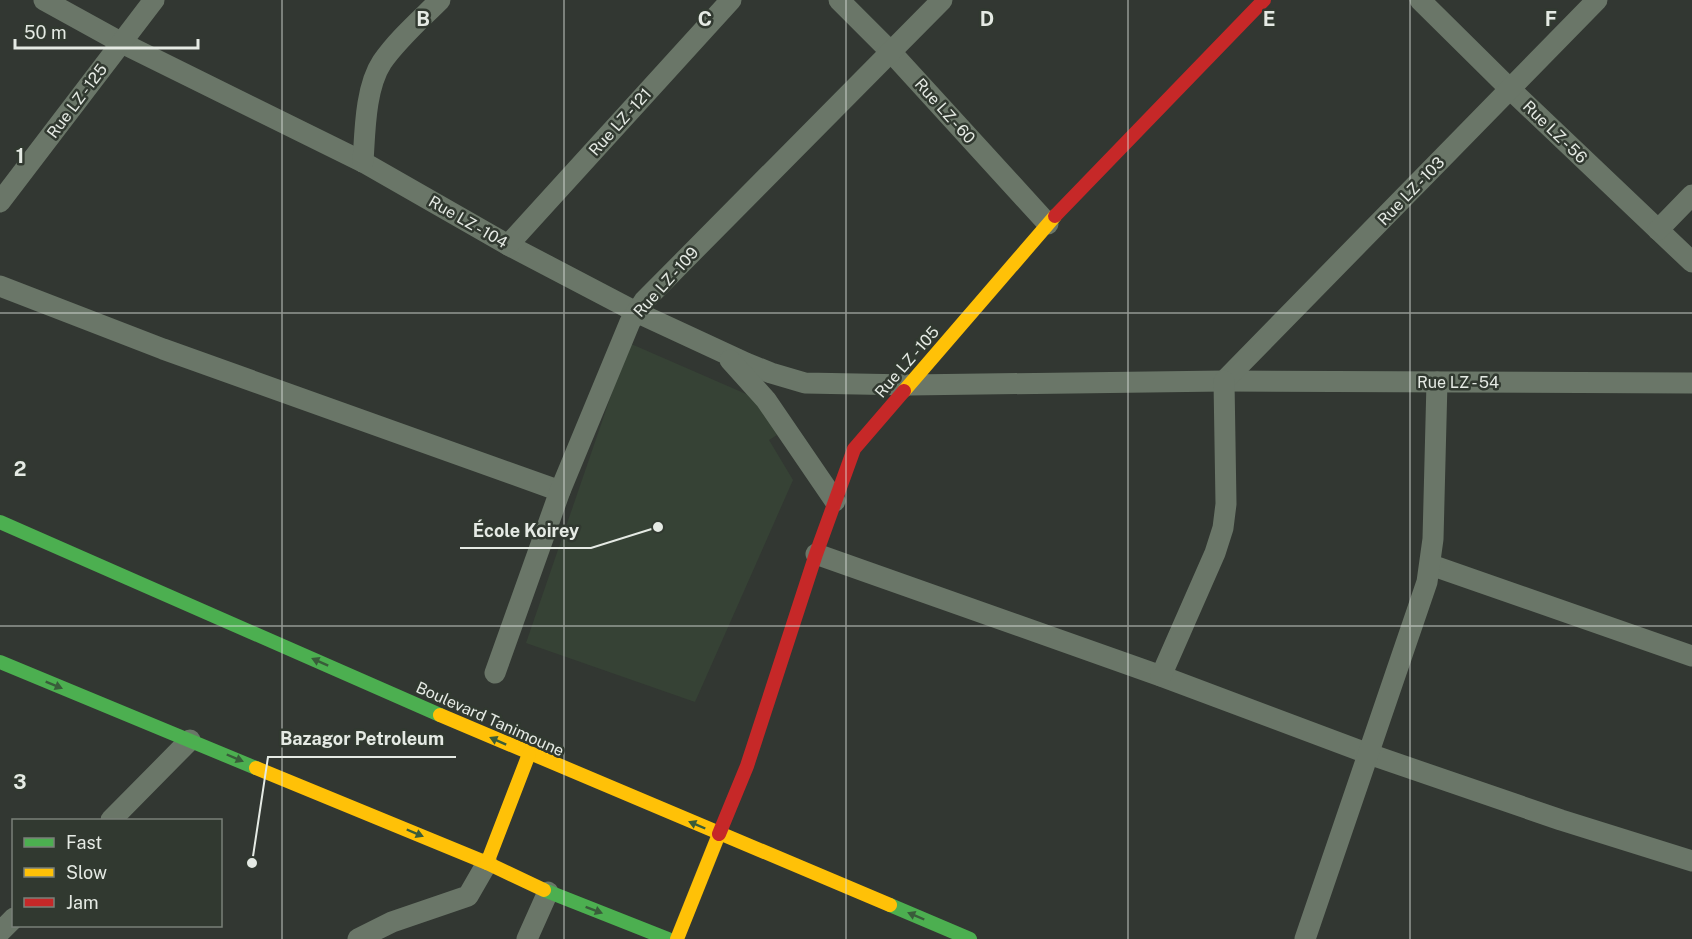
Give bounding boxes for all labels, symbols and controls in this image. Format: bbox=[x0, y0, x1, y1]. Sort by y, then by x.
text: B bbox=[416, 7, 430, 31]
text: C bbox=[698, 7, 712, 31]
text: D bbox=[980, 7, 994, 31]
text: E bbox=[1263, 7, 1275, 31]
text: F bbox=[1545, 7, 1557, 31]
scale bar bbox=[15, 12, 198, 50]
text: 50 m bbox=[24, 22, 67, 43]
street label: Rue LZ - 125 bbox=[43, 60, 111, 142]
street label: Rue LZ - 60 bbox=[911, 74, 979, 148]
street label: Rue LZ - 121 bbox=[585, 84, 655, 160]
street label: Rue LZ - 56 bbox=[1519, 97, 1591, 167]
text: 1 bbox=[16, 144, 24, 168]
street label: Rue LZ - 103 bbox=[1374, 153, 1448, 229]
street label: Rue LZ - 104 bbox=[425, 192, 511, 252]
street label: Rue LZ - 109 bbox=[630, 243, 702, 321]
street label: Rue LZ - 105 bbox=[871, 322, 943, 402]
street label: Rue LZ - 54 bbox=[1417, 373, 1499, 392]
text: 2 bbox=[14, 457, 26, 481]
callout: École Koirey bbox=[460, 512, 591, 548]
text: École Koirey bbox=[473, 519, 579, 541]
one-way arrow bbox=[311, 658, 328, 667]
street label: Boulevard Tanimoune bbox=[413, 678, 567, 760]
one-way arrow bbox=[45, 680, 63, 690]
callout: Bazagor Petroleum bbox=[268, 721, 456, 757]
text: Bazagor Petroleum bbox=[280, 728, 444, 749]
one-way arrow bbox=[489, 736, 507, 745]
one-way arrow bbox=[226, 753, 244, 763]
text: 3 bbox=[13, 770, 27, 794]
legend bbox=[12, 819, 222, 927]
one-way arrow bbox=[688, 820, 706, 829]
one-way arrow bbox=[406, 828, 424, 838]
text: Fast bbox=[66, 832, 102, 853]
text: Slow bbox=[66, 862, 107, 883]
text: Jam bbox=[66, 892, 99, 913]
one-way arrow bbox=[585, 906, 603, 915]
one-way arrow bbox=[906, 911, 924, 921]

